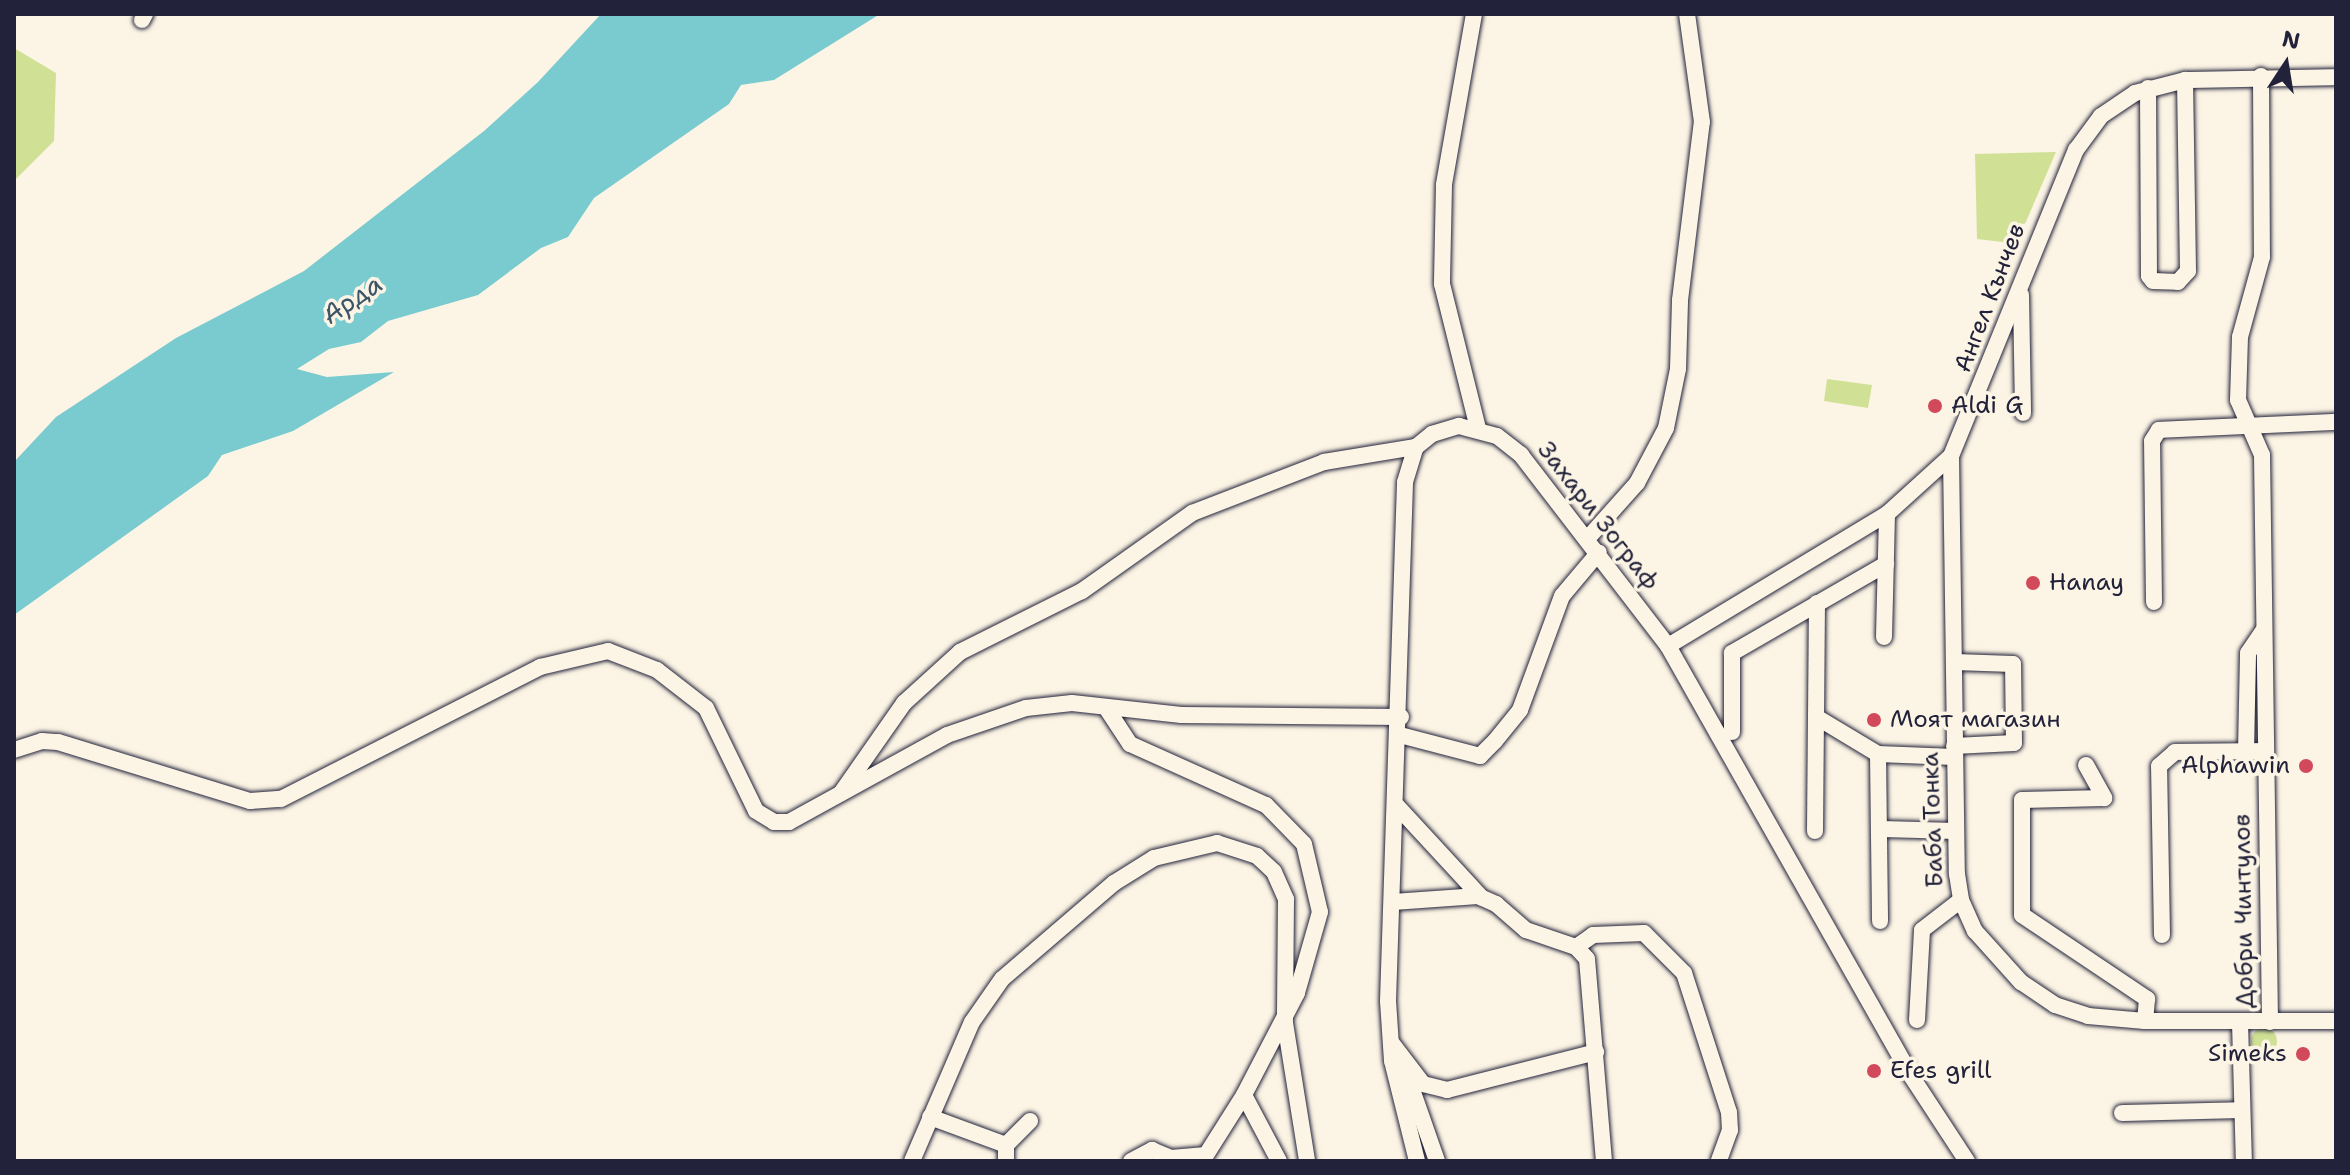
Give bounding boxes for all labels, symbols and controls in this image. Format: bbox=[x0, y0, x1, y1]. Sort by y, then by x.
north arrow bbox=[2246, 24, 2326, 104]
text: N bbox=[2280, 24, 2303, 56]
street label: Ангел Кънчев bbox=[1948, 220, 2032, 376]
water label: Арда bbox=[316, 268, 388, 330]
place label: Aldi G bbox=[1951, 392, 2023, 420]
marker: Aldi G bbox=[1926, 397, 1944, 415]
street label: Захари Зограф bbox=[1531, 436, 1665, 596]
place label: Hanay bbox=[2049, 569, 2124, 597]
marker: Hanay bbox=[2024, 574, 2042, 592]
place label: Моят магазин bbox=[1890, 706, 2061, 734]
marker: Моят магазин bbox=[1865, 711, 1883, 729]
street label: Баба Тонка bbox=[1916, 752, 1950, 888]
place label: Alphawin bbox=[2181, 752, 2290, 780]
marker: Alphawin bbox=[2297, 757, 2315, 775]
street label: Добри Чинтулов bbox=[2228, 814, 2260, 1008]
place label: Simeks bbox=[2208, 1040, 2287, 1068]
marker: Simeks bbox=[2294, 1045, 2312, 1063]
place label: Efes grill bbox=[1890, 1057, 1991, 1085]
marker: Efes grill bbox=[1865, 1062, 1883, 1080]

